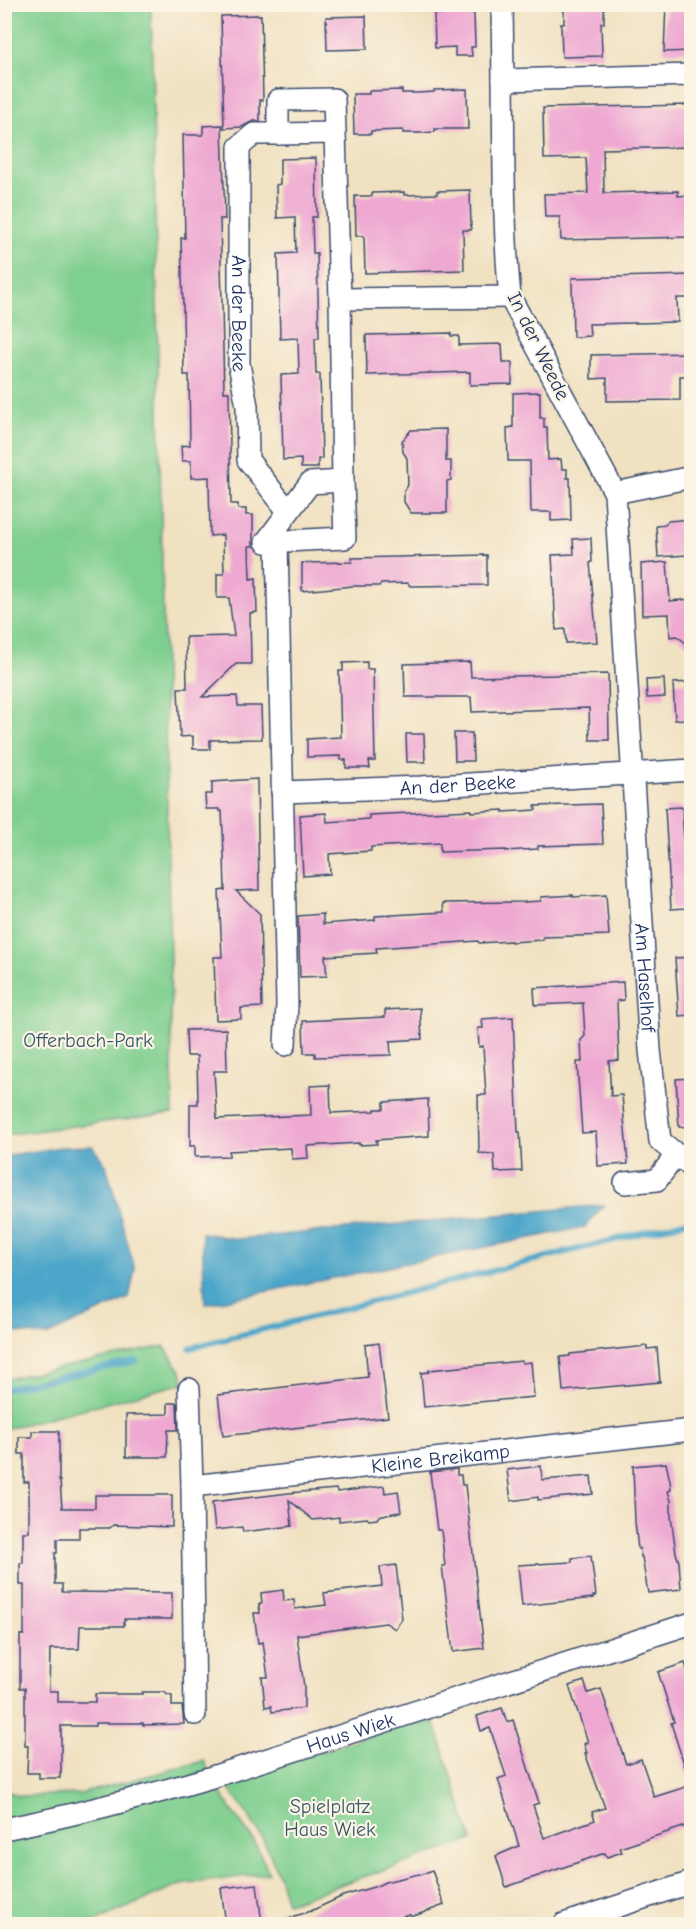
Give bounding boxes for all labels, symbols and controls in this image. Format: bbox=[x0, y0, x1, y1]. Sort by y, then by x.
street label: An der Beeke bbox=[227, 255, 251, 373]
street label: In der Weede bbox=[502, 288, 575, 404]
street label: An der Beeke bbox=[399, 770, 517, 800]
street label: Am Haselhof bbox=[630, 922, 660, 1034]
park label: Offerbach-Park bbox=[23, 1029, 153, 1052]
street label: Kleine Breikamp bbox=[370, 1439, 511, 1478]
street label: Haus Wiek bbox=[304, 1708, 398, 1758]
park label: Spielplatz Haus Wiek bbox=[284, 1795, 376, 1841]

